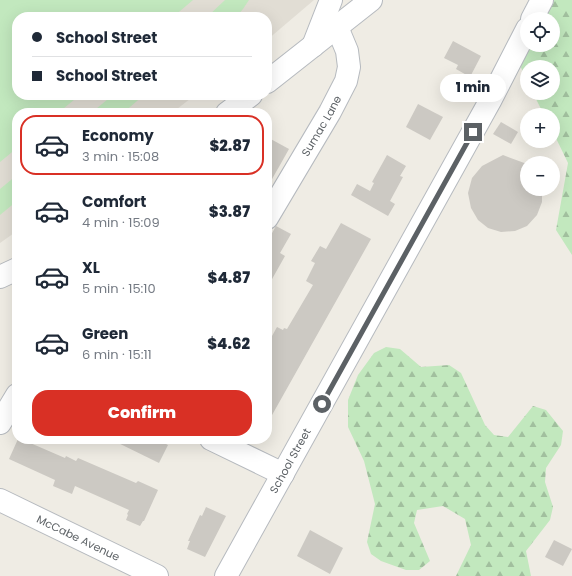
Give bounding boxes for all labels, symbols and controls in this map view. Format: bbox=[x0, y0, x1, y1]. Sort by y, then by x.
map controls bbox=[520, 12, 560, 196]
button: locate bbox=[520, 12, 560, 52]
text: School Street bbox=[56, 27, 157, 48]
button: layers bbox=[520, 60, 560, 100]
text: School Street bbox=[56, 65, 157, 86]
callout: 1 min bbox=[440, 74, 506, 102]
text: 1 min bbox=[456, 78, 490, 97]
street label: Sumac Lane bbox=[297, 92, 345, 159]
button: + bbox=[520, 108, 560, 148]
route end bbox=[464, 123, 482, 141]
text: Economy bbox=[82, 125, 154, 146]
icon: car bbox=[34, 127, 70, 163]
text: $2.87 bbox=[209, 135, 250, 156]
text: 3 min · 15:08 bbox=[82, 147, 159, 166]
button: − bbox=[520, 156, 560, 196]
text: Comfort bbox=[82, 191, 146, 212]
icon: car bbox=[34, 193, 70, 229]
text: $3.87 bbox=[209, 201, 250, 222]
text: 4 min · 15:09 bbox=[82, 213, 160, 232]
text: XL bbox=[82, 257, 100, 278]
icon: car bbox=[34, 259, 70, 295]
text: $4.87 bbox=[208, 267, 250, 288]
text: 5 min · 15:10 bbox=[82, 279, 156, 298]
text: Green bbox=[82, 323, 128, 344]
icon: car bbox=[34, 325, 70, 361]
text: $4.62 bbox=[207, 333, 250, 354]
text: 6 min · 15:11 bbox=[82, 345, 152, 364]
button: Confirm bbox=[32, 390, 252, 436]
route start bbox=[313, 395, 331, 413]
street label: School Street bbox=[266, 425, 315, 496]
street label: McCabe Avenue bbox=[34, 511, 123, 565]

